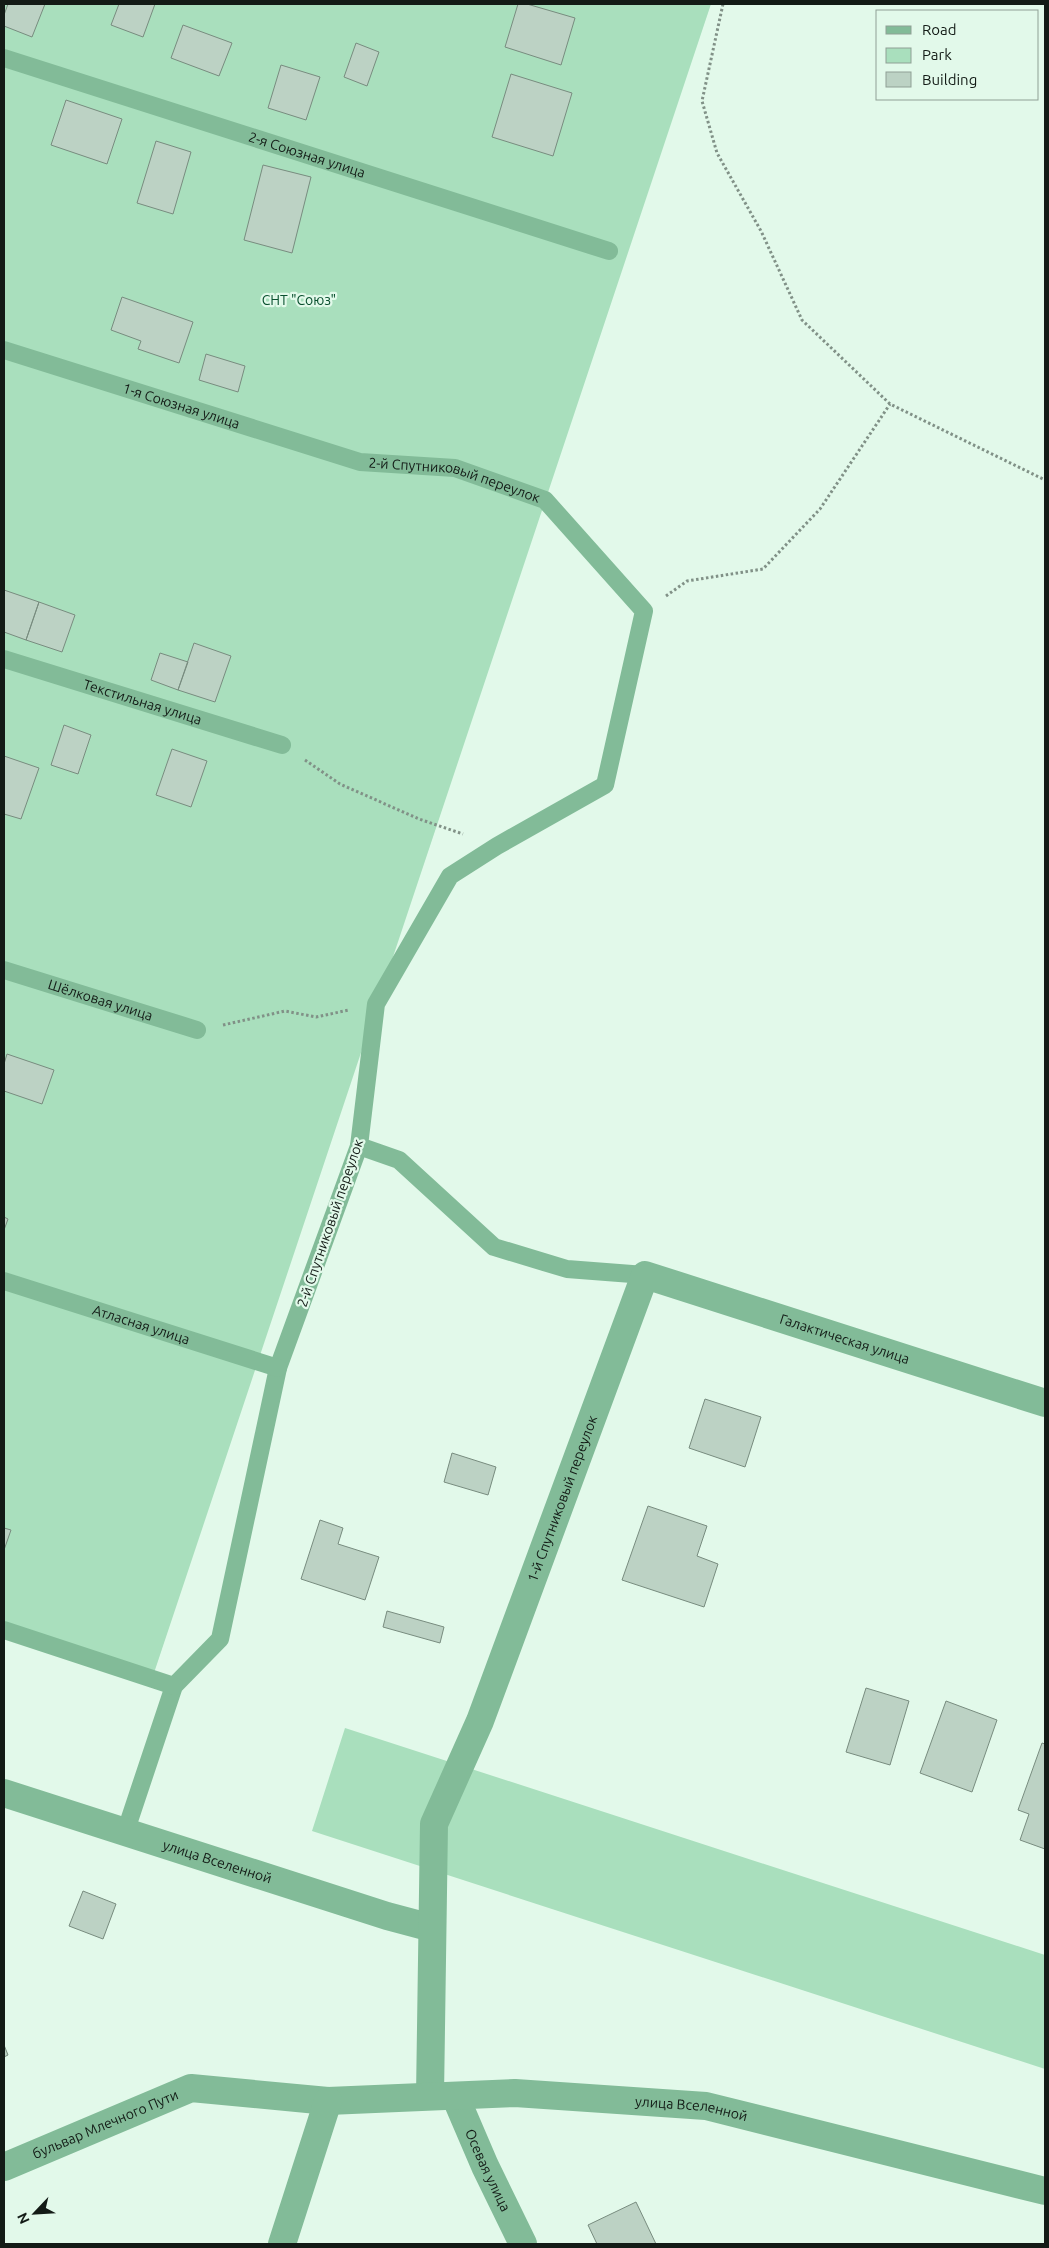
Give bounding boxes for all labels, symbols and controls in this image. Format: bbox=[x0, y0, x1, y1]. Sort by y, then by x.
legend bbox=[876, 10, 1039, 100]
text: Road bbox=[922, 21, 957, 38]
text: Park bbox=[922, 46, 952, 63]
text: Building bbox=[922, 71, 977, 88]
street label: 2-я Союзная улица bbox=[247, 129, 367, 181]
park label: СНТ "Союз" bbox=[262, 292, 336, 308]
street label: 1-я Союзная улица bbox=[121, 380, 242, 432]
street label: 2-й Спутниковый переулок bbox=[368, 455, 542, 506]
street label: Текстильная улица bbox=[81, 676, 204, 728]
street label: Шёлковая улица bbox=[46, 976, 155, 1024]
street label: 2-й Спутниковый переулок bbox=[294, 1137, 366, 1309]
street label: Атласная улица bbox=[91, 1302, 192, 1347]
street label: Галактическая улица bbox=[778, 1311, 912, 1367]
street label: 1-й Спутниковый переулок bbox=[524, 1413, 600, 1584]
street label: улица Вселенной bbox=[161, 1837, 274, 1886]
street label: бульвар Млечного Пути bbox=[30, 2086, 181, 2162]
street label: улица Вселенной bbox=[635, 2093, 749, 2124]
street label: Осевая улица bbox=[462, 2126, 514, 2214]
north arrow bbox=[10, 2188, 60, 2238]
text: N bbox=[14, 2210, 33, 2227]

